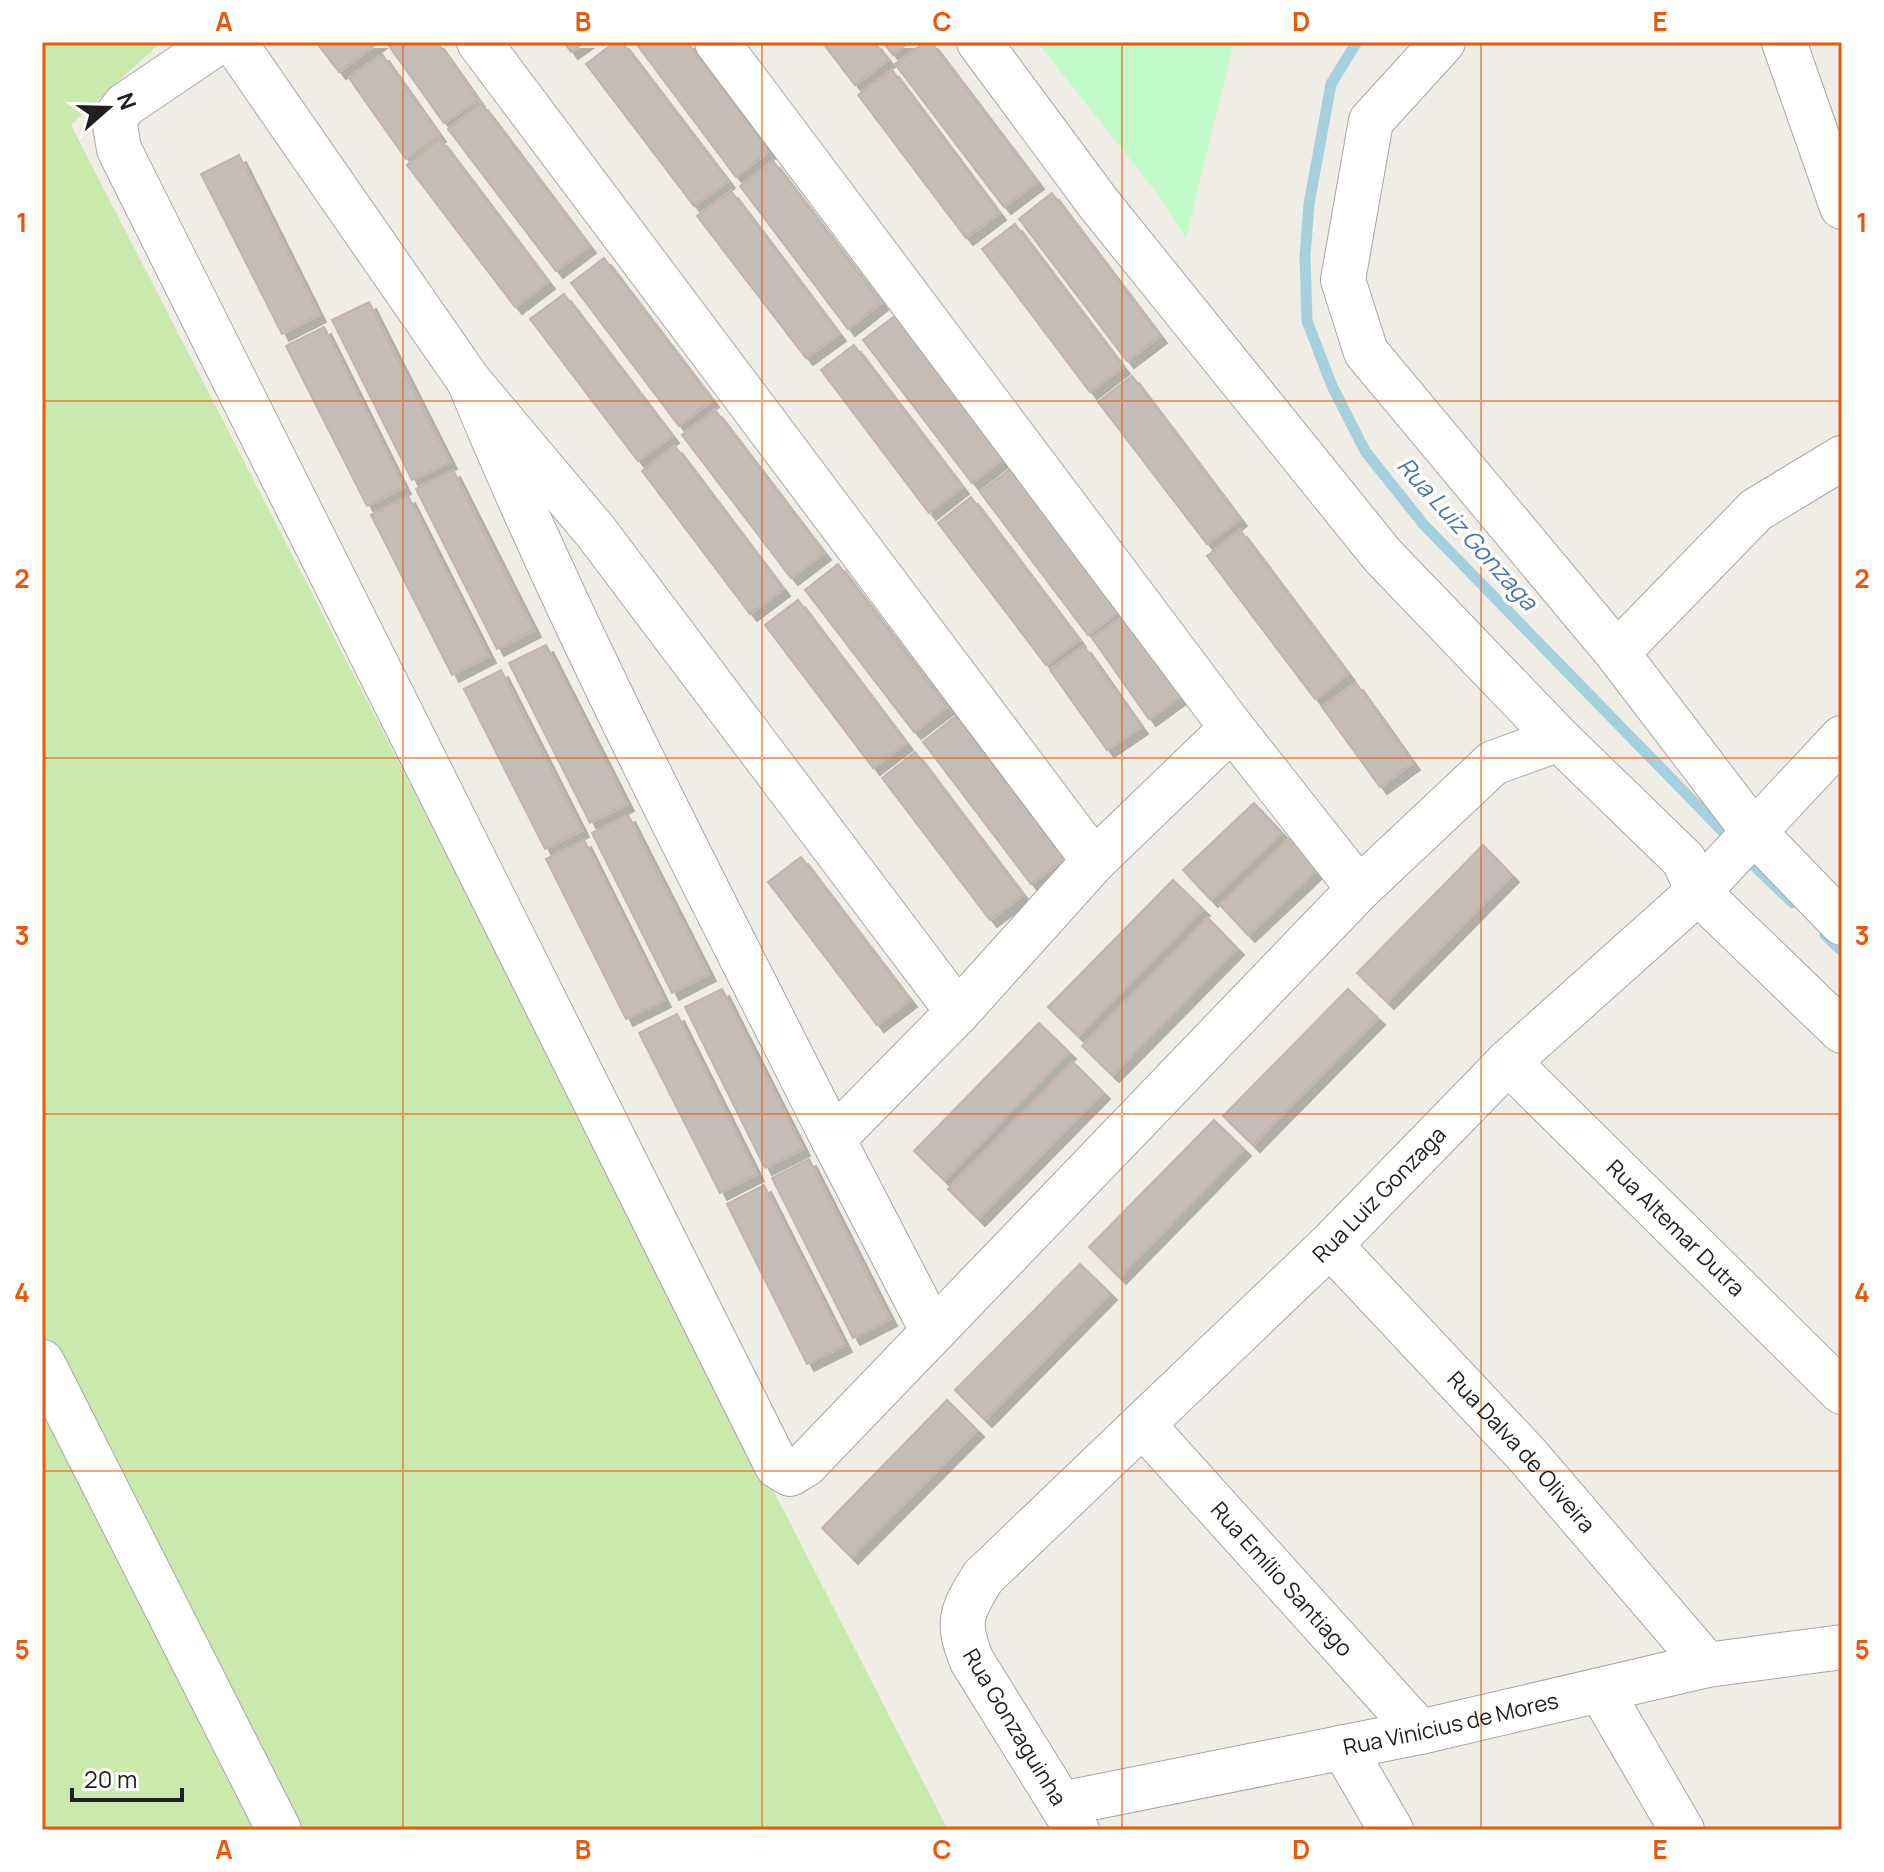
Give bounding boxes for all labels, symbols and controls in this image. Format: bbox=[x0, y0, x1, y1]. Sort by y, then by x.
text: A bbox=[215, 3, 233, 39]
text: B bbox=[575, 3, 591, 39]
text: C bbox=[932, 3, 952, 39]
text: D bbox=[1292, 3, 1310, 39]
text: E bbox=[1652, 3, 1668, 39]
north arrow bbox=[68, 68, 148, 148]
text: N bbox=[110, 89, 144, 114]
text: 1 bbox=[16, 204, 28, 240]
text: 1 bbox=[1856, 204, 1868, 240]
water label: Rua Luiz Gonzaga bbox=[1390, 449, 1547, 618]
text: 2 bbox=[14, 560, 30, 596]
text: 2 bbox=[1854, 560, 1870, 596]
text: 3 bbox=[14, 917, 30, 953]
text: 3 bbox=[1854, 917, 1870, 953]
street label: Rua Luiz Gonzaga bbox=[1306, 1120, 1452, 1269]
street label: Rua Altemar Dutra bbox=[1600, 1153, 1752, 1303]
text: 4 bbox=[14, 1274, 30, 1310]
text: 4 bbox=[1854, 1274, 1870, 1310]
street label: Rua Dalva de Oliveira bbox=[1441, 1365, 1602, 1539]
street label: Rua Emílio Santiago bbox=[1204, 1495, 1360, 1663]
text: 5 bbox=[14, 1631, 30, 1667]
text: 5 bbox=[1854, 1631, 1870, 1667]
street label: Rua Gonzaguinha bbox=[956, 1643, 1074, 1811]
street label: Rua Vinícius de Mores bbox=[1341, 1685, 1561, 1762]
scale bar bbox=[72, 1752, 182, 1802]
text: 20 m bbox=[84, 1762, 137, 1795]
text: A bbox=[215, 1831, 233, 1867]
text: B bbox=[575, 1831, 591, 1867]
text: C bbox=[932, 1831, 952, 1867]
text: D bbox=[1292, 1831, 1310, 1867]
text: E bbox=[1652, 1831, 1668, 1867]

